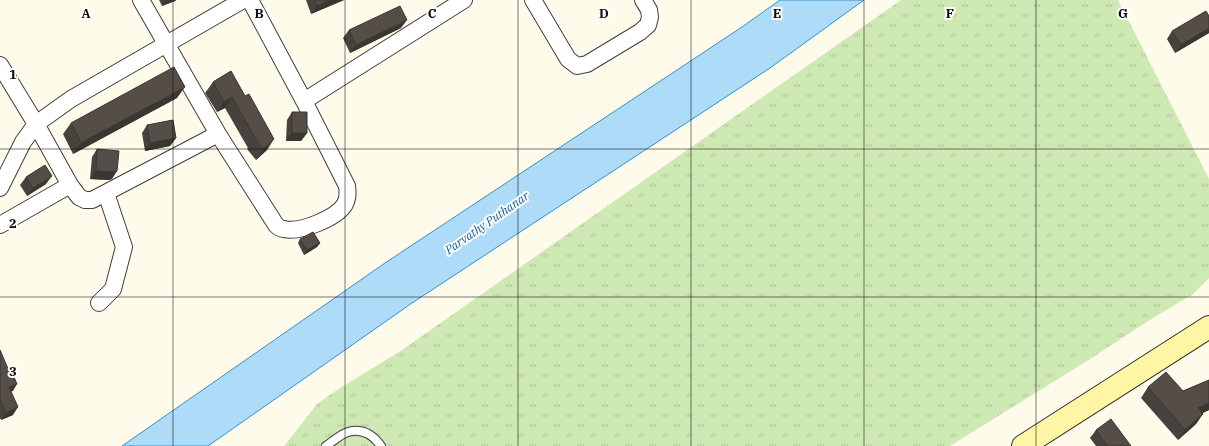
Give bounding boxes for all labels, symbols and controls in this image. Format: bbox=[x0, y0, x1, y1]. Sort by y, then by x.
text: A bbox=[81, 5, 91, 22]
text: B bbox=[254, 5, 264, 22]
text: C bbox=[428, 5, 437, 22]
text: D bbox=[599, 5, 609, 22]
text: E bbox=[773, 5, 781, 22]
text: F bbox=[946, 5, 954, 22]
text: G bbox=[1118, 5, 1128, 22]
text: 1 bbox=[9, 66, 17, 83]
water label: Parvathy Puthanar bbox=[441, 188, 532, 258]
text: 2 bbox=[9, 215, 17, 232]
text: 3 bbox=[9, 363, 17, 380]

